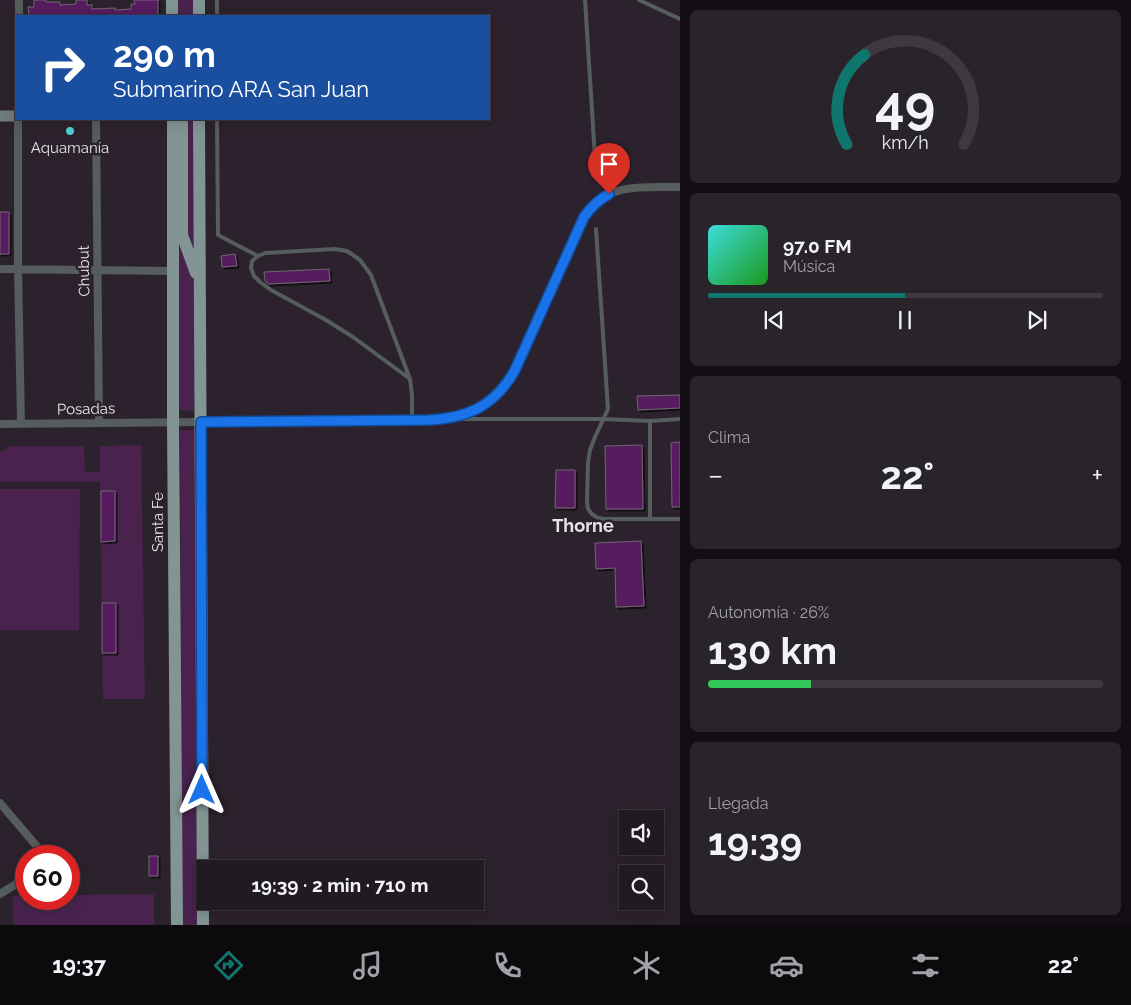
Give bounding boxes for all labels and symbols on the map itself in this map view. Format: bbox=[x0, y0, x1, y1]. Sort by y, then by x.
marker: Aquamanía bbox=[64, 125, 76, 137]
place label: Aquamanía bbox=[31, 139, 109, 157]
pin bbox=[588, 143, 630, 194]
street label: Chubut bbox=[75, 245, 93, 297]
street label: Posadas bbox=[57, 399, 115, 419]
street label: Santa Fe bbox=[149, 492, 167, 552]
district label: Thorne bbox=[552, 515, 614, 536]
position arrow bbox=[175, 763, 227, 815]
speed limit sign: 60 bbox=[15, 845, 80, 910]

